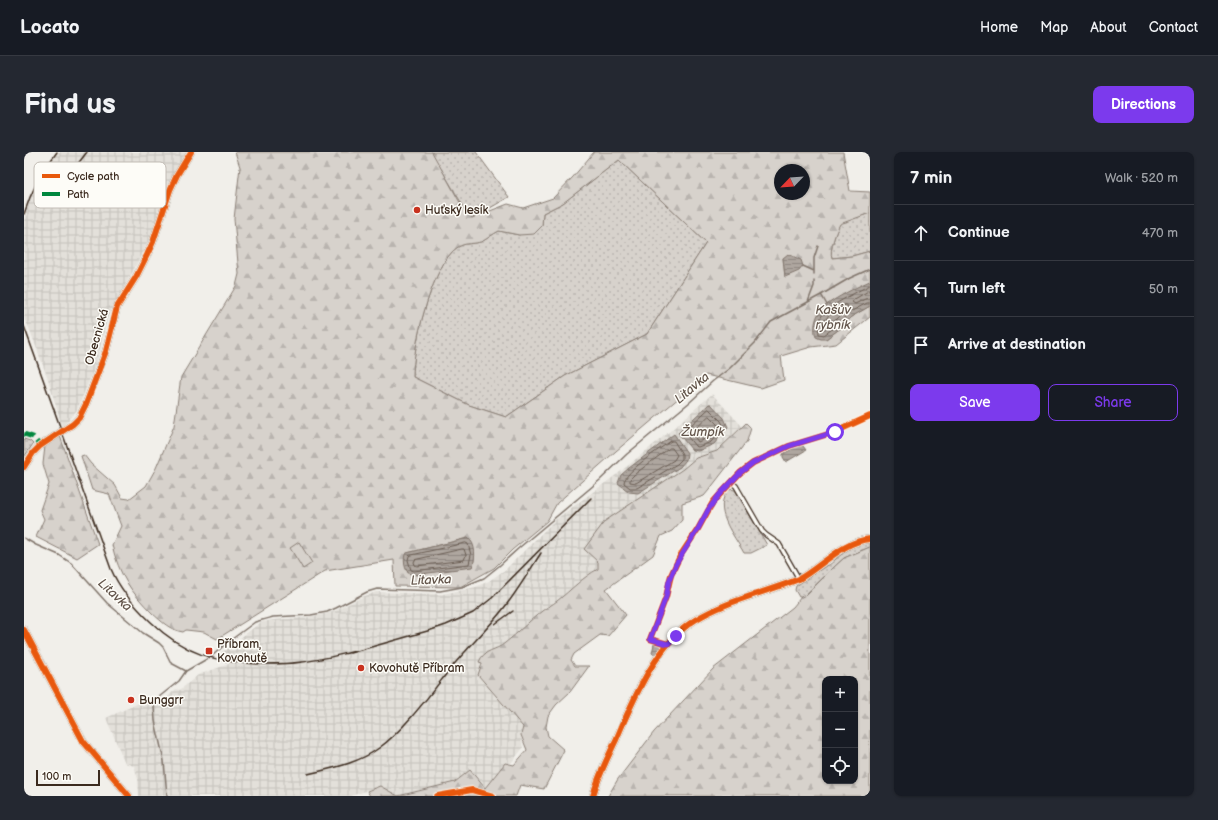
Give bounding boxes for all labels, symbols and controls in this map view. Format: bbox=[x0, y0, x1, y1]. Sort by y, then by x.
text: Locato bbox=[20, 16, 80, 39]
text: Home bbox=[980, 19, 1018, 36]
text: Map bbox=[1040, 19, 1068, 36]
text: About bbox=[1090, 19, 1127, 36]
text: Contact bbox=[1149, 19, 1198, 36]
button: Directions bbox=[1093, 86, 1194, 123]
text: Find us bbox=[24, 88, 116, 121]
legend bbox=[34, 162, 166, 208]
north arrow bbox=[774, 164, 810, 200]
text: 7 min bbox=[910, 168, 952, 188]
text: Cycle path bbox=[67, 170, 119, 183]
text: Walk · 520 m bbox=[1105, 170, 1178, 186]
text: Path bbox=[67, 188, 89, 201]
place label: Huťský lesík bbox=[425, 203, 489, 218]
marker: Huťský lesík bbox=[412, 205, 422, 215]
icon: ahead bbox=[910, 222, 932, 244]
text: Continue bbox=[948, 223, 1010, 242]
text: 470 m bbox=[1142, 225, 1178, 241]
icon: left bbox=[910, 278, 932, 300]
text: Turn left bbox=[948, 279, 1005, 298]
text: 50 m bbox=[1149, 281, 1178, 297]
water label: Kašův rybník bbox=[815, 302, 852, 333]
street label: Obecnická bbox=[82, 307, 112, 367]
icon: arrive bbox=[910, 334, 932, 356]
text: Arrive at destination bbox=[948, 335, 1086, 354]
water label: Litavka bbox=[671, 369, 713, 407]
button: Save bbox=[910, 384, 1040, 421]
button: Share bbox=[1048, 384, 1178, 421]
route start bbox=[826, 423, 844, 441]
water label: Žumpík bbox=[681, 424, 725, 440]
water label: Litavka bbox=[410, 571, 452, 589]
water label: Litavka bbox=[95, 575, 135, 615]
route end bbox=[667, 627, 685, 645]
place label: Příbram, Kovohutě bbox=[217, 637, 267, 666]
marker: Příbram, Kovohutě bbox=[204, 646, 214, 656]
place label: Kovohutě Příbram bbox=[369, 661, 464, 676]
marker: Kovohutě Příbram bbox=[356, 663, 366, 673]
map controls bbox=[822, 676, 858, 784]
button: + bbox=[822, 676, 858, 712]
place label: Bunggrr bbox=[139, 693, 184, 708]
marker: Bunggrr bbox=[126, 695, 136, 705]
button: − bbox=[822, 712, 858, 748]
button: locate bbox=[822, 748, 858, 784]
scale bar bbox=[36, 768, 100, 787]
text: 100 m bbox=[42, 770, 71, 783]

